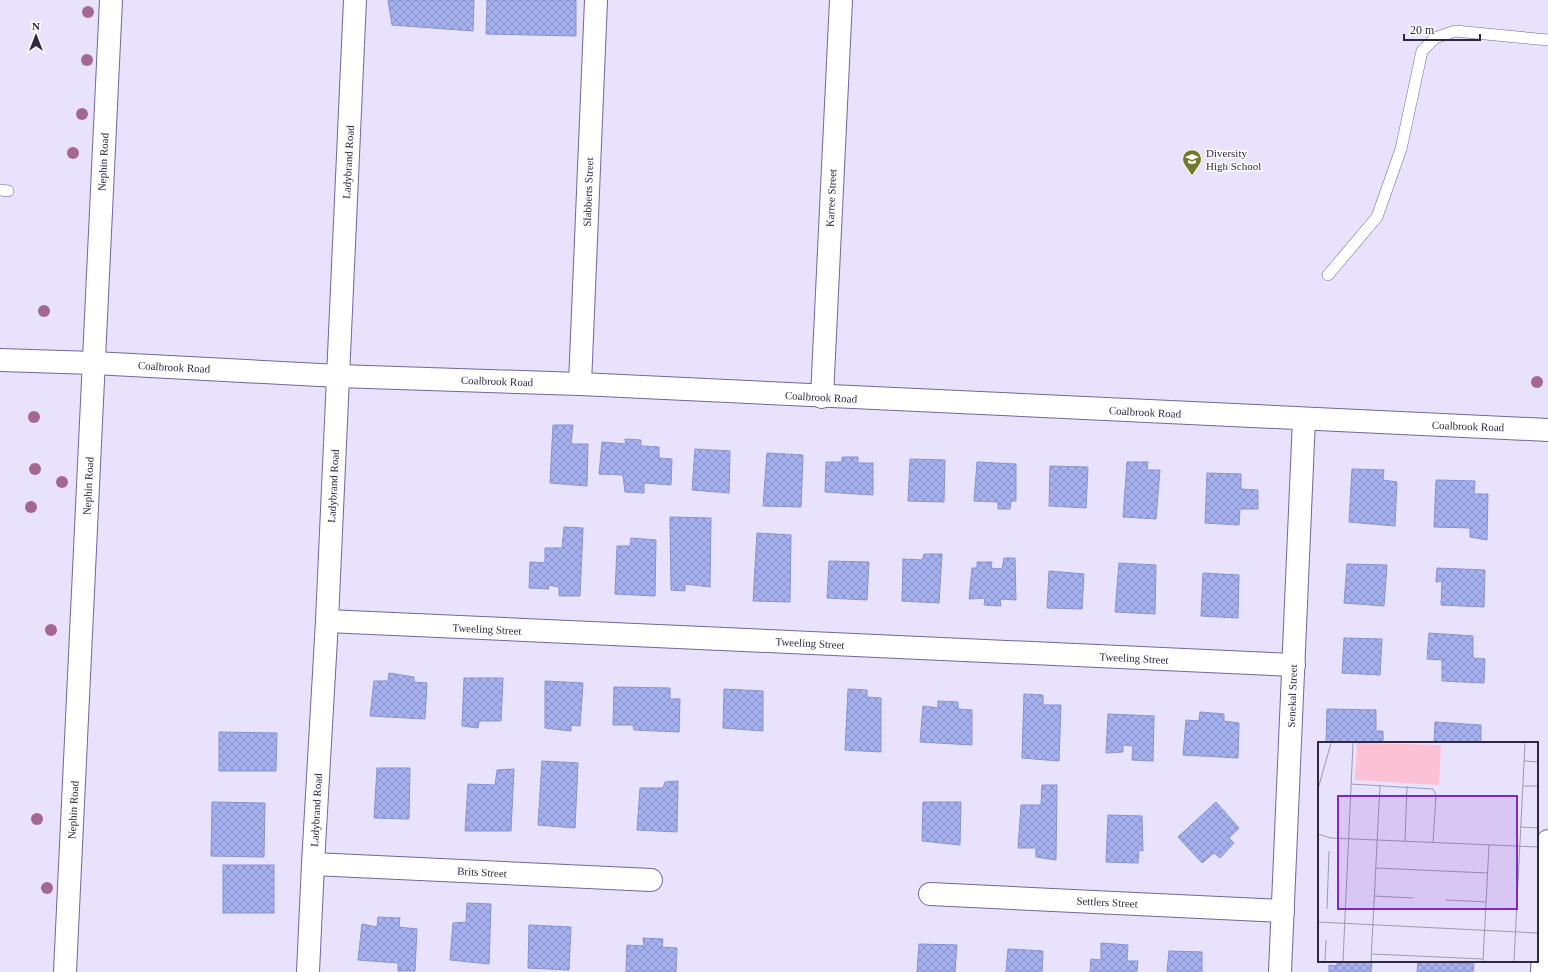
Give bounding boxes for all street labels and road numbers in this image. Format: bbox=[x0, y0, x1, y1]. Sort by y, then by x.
street label: Ladybrand Road bbox=[340, 124, 356, 199]
street label: Nephin Road bbox=[95, 132, 111, 191]
street label: Slabberts Street bbox=[581, 157, 595, 227]
street label: Karree Street bbox=[823, 169, 839, 227]
street label: Coalbrook Road bbox=[138, 359, 211, 375]
street label: Coalbrook Road bbox=[461, 374, 534, 388]
street label: Coalbrook Road bbox=[785, 389, 858, 405]
street label: Coalbrook Road bbox=[1109, 404, 1182, 420]
street label: Coalbrook Road bbox=[1432, 419, 1505, 433]
street label: Ladybrand Road bbox=[325, 448, 341, 523]
street label: Nephin Road bbox=[80, 456, 96, 515]
street label: Tweeling Street bbox=[452, 621, 522, 637]
street label: Tweeling Street bbox=[775, 635, 845, 651]
street label: Tweeling Street bbox=[1099, 650, 1169, 666]
street label: Senekal Street bbox=[1285, 664, 1299, 728]
street label: Ladybrand Road bbox=[308, 772, 324, 847]
street label: Nephin Road bbox=[65, 780, 81, 839]
street label: Brits Street bbox=[457, 865, 507, 879]
street label: Settlers Street bbox=[1076, 894, 1138, 910]

